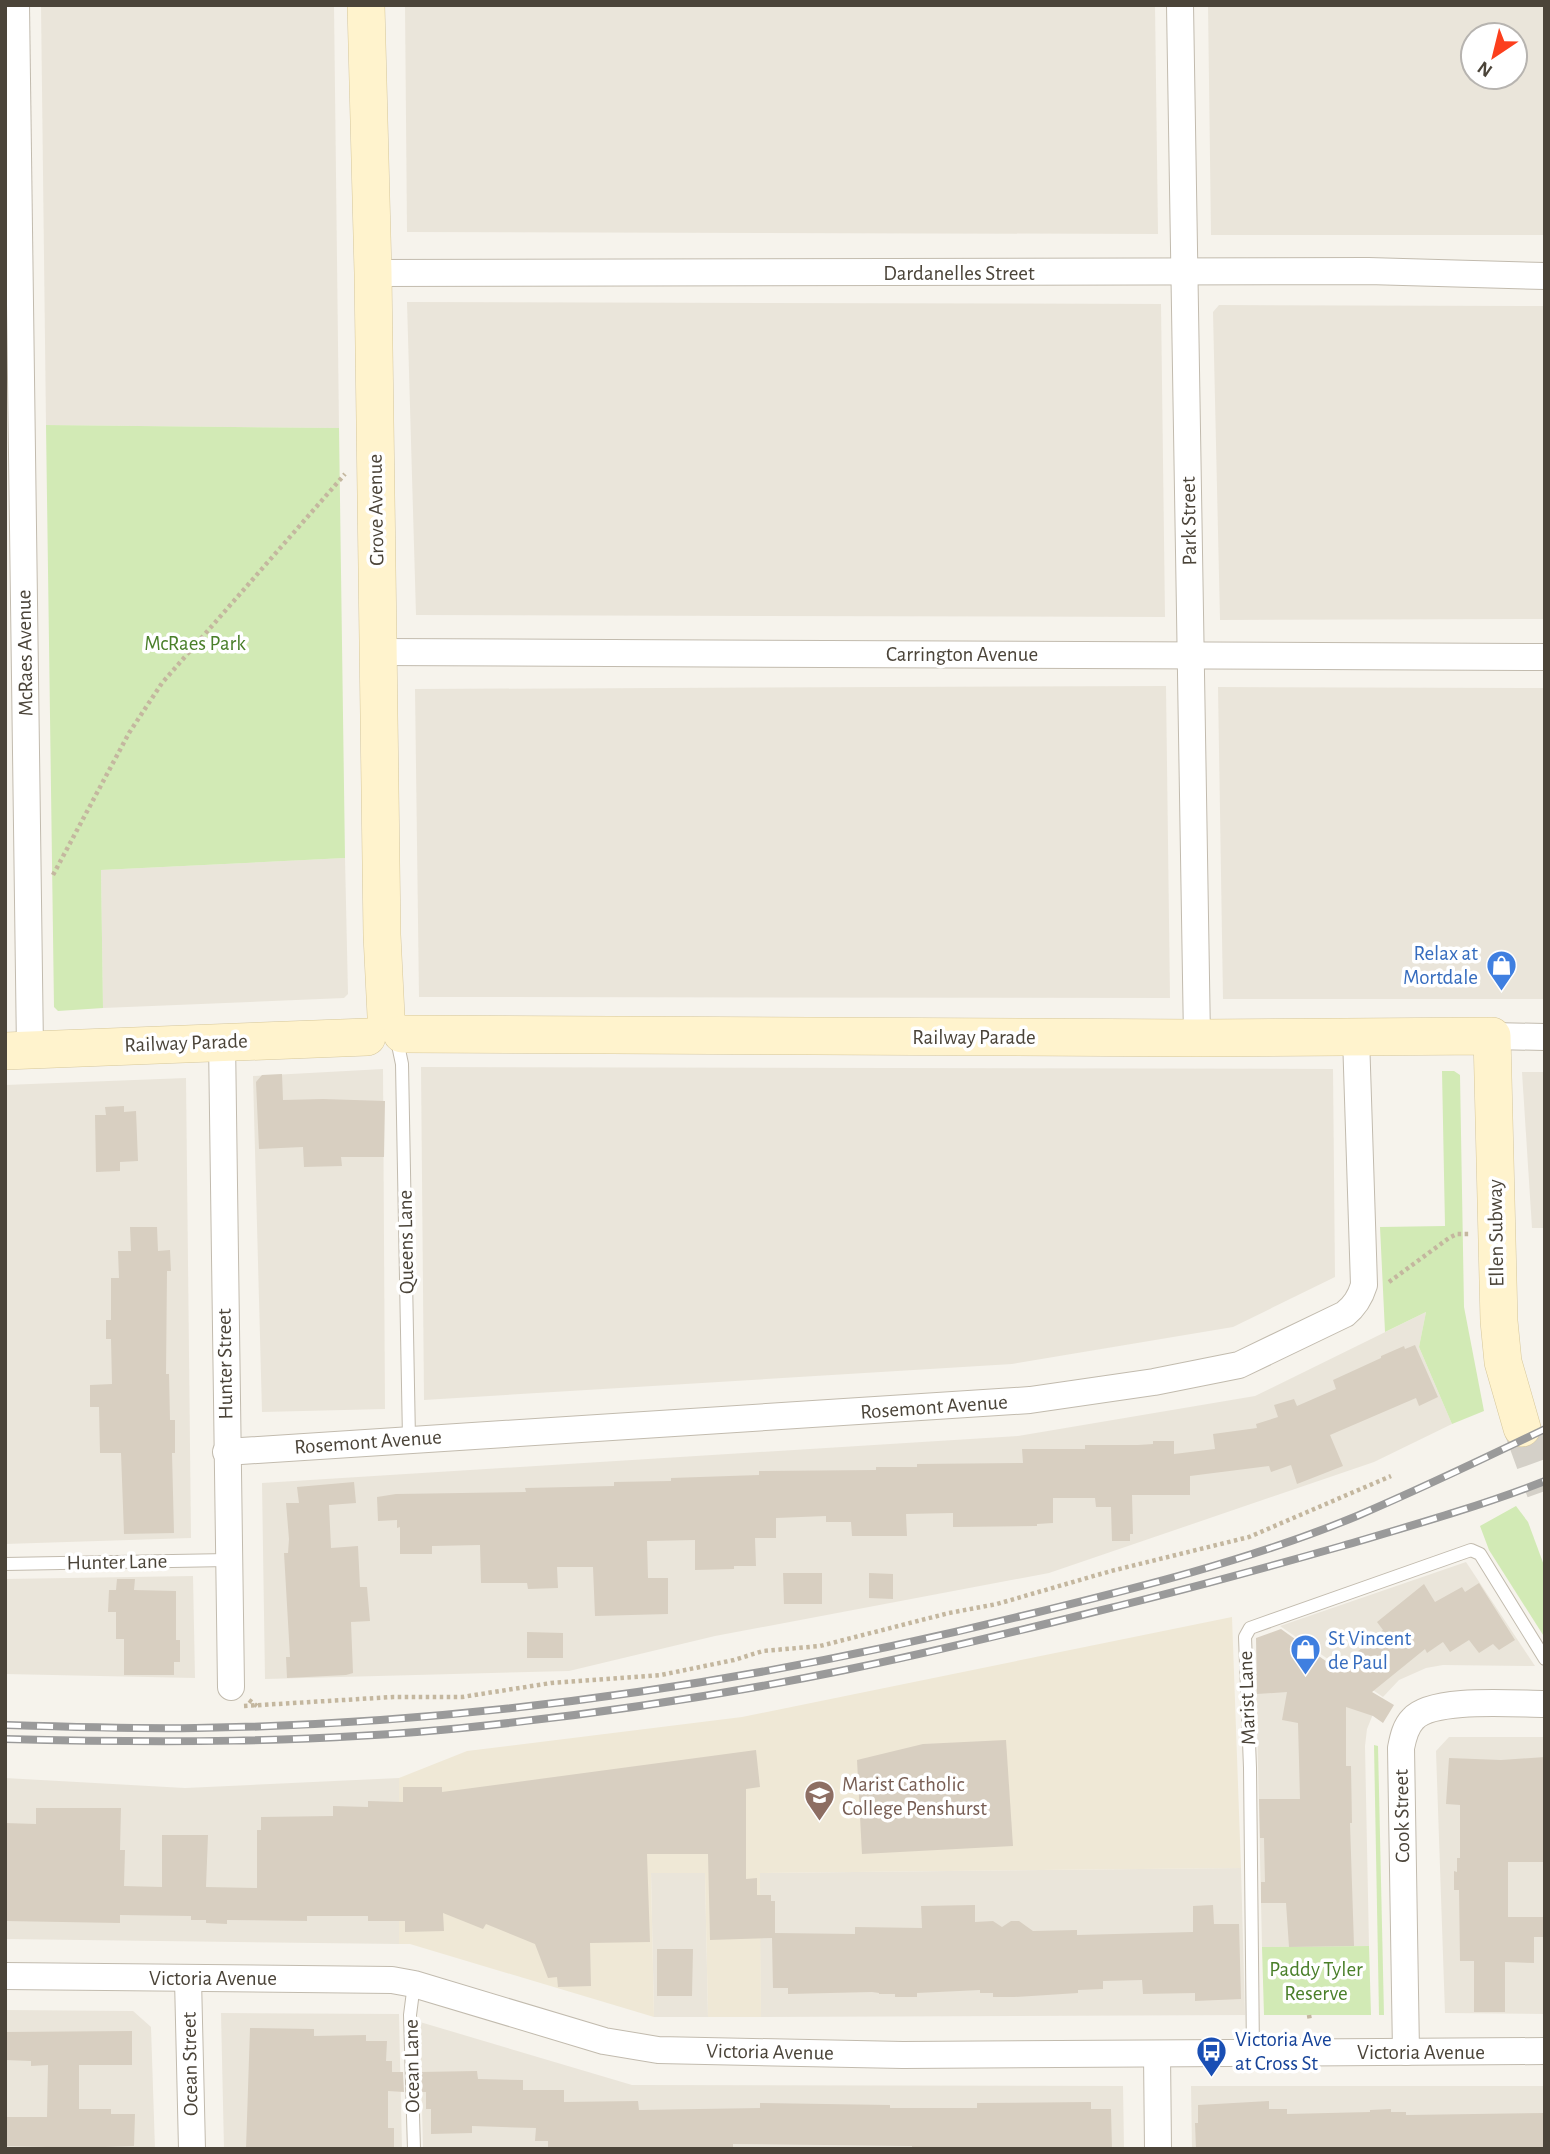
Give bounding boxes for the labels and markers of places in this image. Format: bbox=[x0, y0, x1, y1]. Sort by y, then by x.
place label: Relax at Mortdale bbox=[1403, 943, 1478, 988]
shop icon: Relax at Mortdale bbox=[1484, 948, 1518, 992]
place label: St Vincent de Paul bbox=[1328, 1628, 1411, 1673]
shop icon: St Vincent de Paul bbox=[1288, 1633, 1322, 1677]
place label: Marist Catholic College Penshurst bbox=[842, 1774, 987, 1819]
school or university icon: Marist Catholic College Penshurst bbox=[802, 1779, 836, 1823]
place label: Victoria Ave at Cross St bbox=[1235, 2029, 1332, 2074]
bus stop icon: Victoria Ave at Cross St bbox=[1195, 2034, 1229, 2078]

